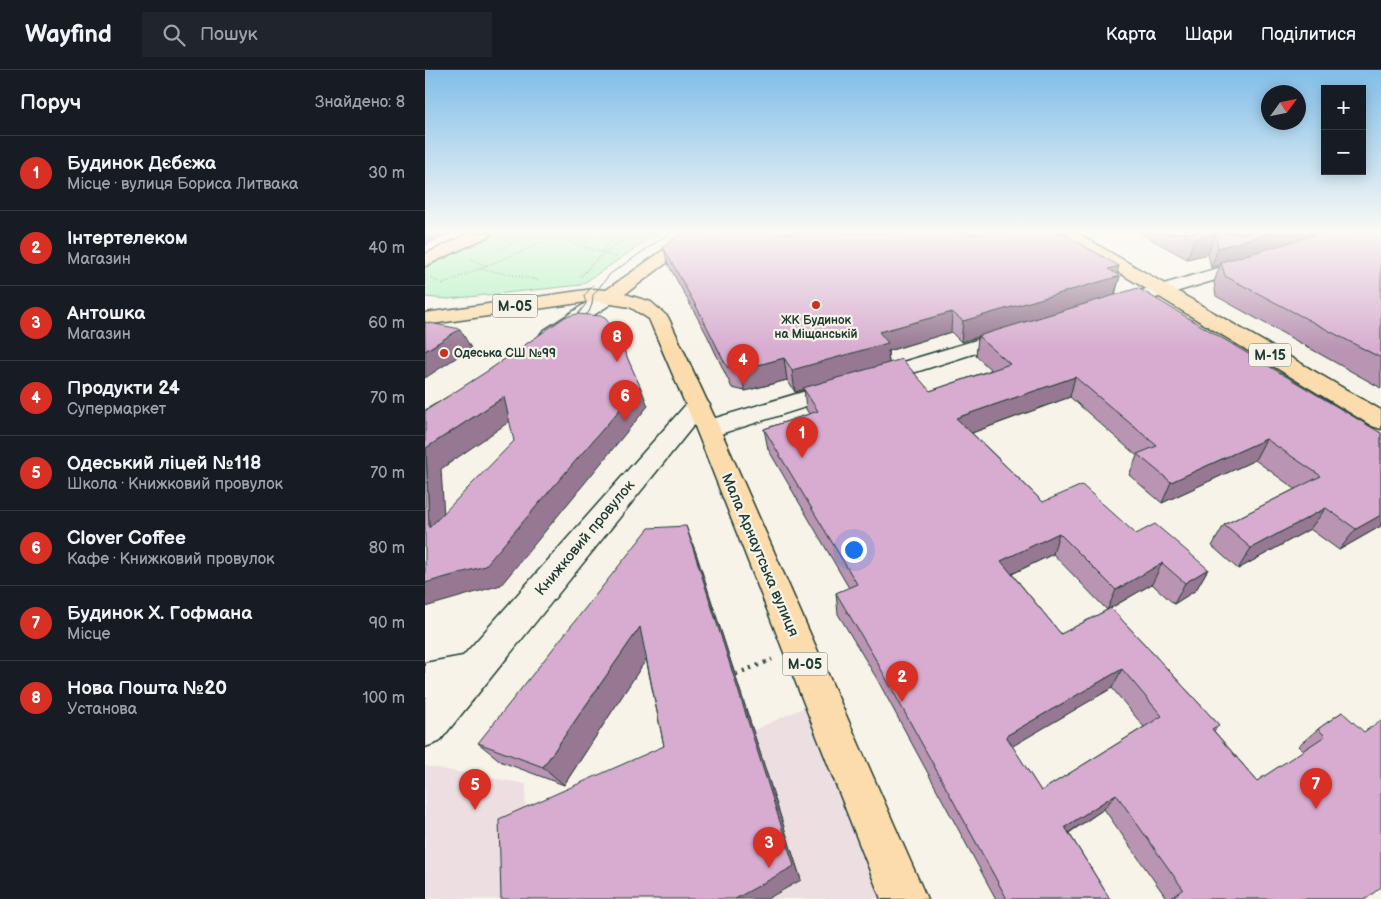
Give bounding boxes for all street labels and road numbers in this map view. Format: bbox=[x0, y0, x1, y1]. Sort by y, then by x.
road number: М-05 bbox=[493, 295, 537, 318]
road number: М-15 bbox=[1249, 344, 1291, 366]
street label: Мала Арнаутська вулиця bbox=[717, 470, 803, 640]
street label: Книжковий провулок bbox=[531, 476, 639, 600]
road number: М-05 bbox=[783, 652, 827, 676]

